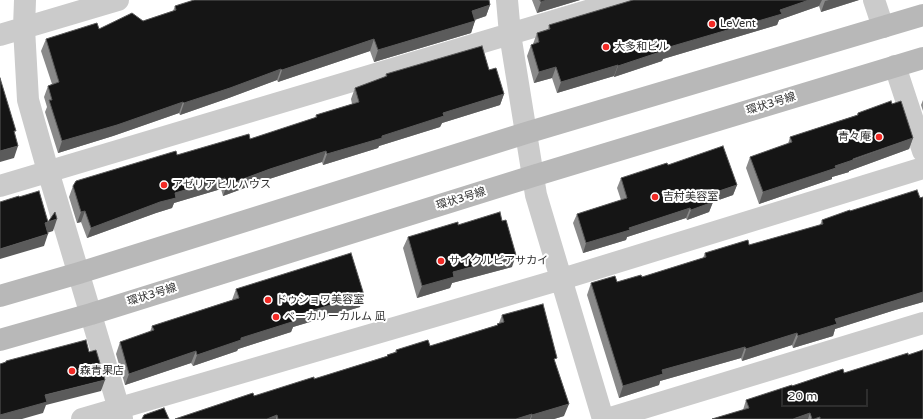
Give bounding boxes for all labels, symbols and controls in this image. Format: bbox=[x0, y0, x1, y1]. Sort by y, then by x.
place label: LeVent bbox=[720, 17, 756, 31]
marker: LeVent bbox=[707, 19, 717, 29]
place label: 大多和ビル bbox=[614, 40, 669, 54]
marker: 大多和ビル bbox=[601, 42, 611, 52]
street label: 環状3号線 bbox=[745, 90, 797, 118]
place label: 青々庵 bbox=[838, 130, 871, 144]
marker: 青々庵 bbox=[874, 132, 884, 142]
place label: アゼリアヒルハウス bbox=[172, 178, 271, 192]
marker: アゼリアヒルハウス bbox=[159, 180, 169, 190]
street label: 環状3号線 bbox=[435, 185, 487, 213]
place label: 吉村美容室 bbox=[663, 190, 718, 204]
marker: 吉村美容室 bbox=[650, 192, 660, 202]
place label: サイクルピアサカイ bbox=[449, 254, 548, 268]
marker: サイクルピアサカイ bbox=[436, 256, 446, 266]
street label: 環状3号線 bbox=[126, 281, 178, 309]
place label: ドゥショワ美容室 bbox=[276, 293, 364, 307]
marker: ドゥショワ美容室 bbox=[263, 295, 273, 305]
place label: ベーカリーカルム 凪 bbox=[284, 310, 386, 324]
marker: ベーカリーカルム 凪 bbox=[271, 312, 281, 322]
place label: 森青果店 bbox=[80, 364, 124, 378]
marker: 森青果店 bbox=[67, 366, 77, 376]
scale bar bbox=[783, 381, 870, 407]
text: 20 m bbox=[788, 389, 817, 403]

